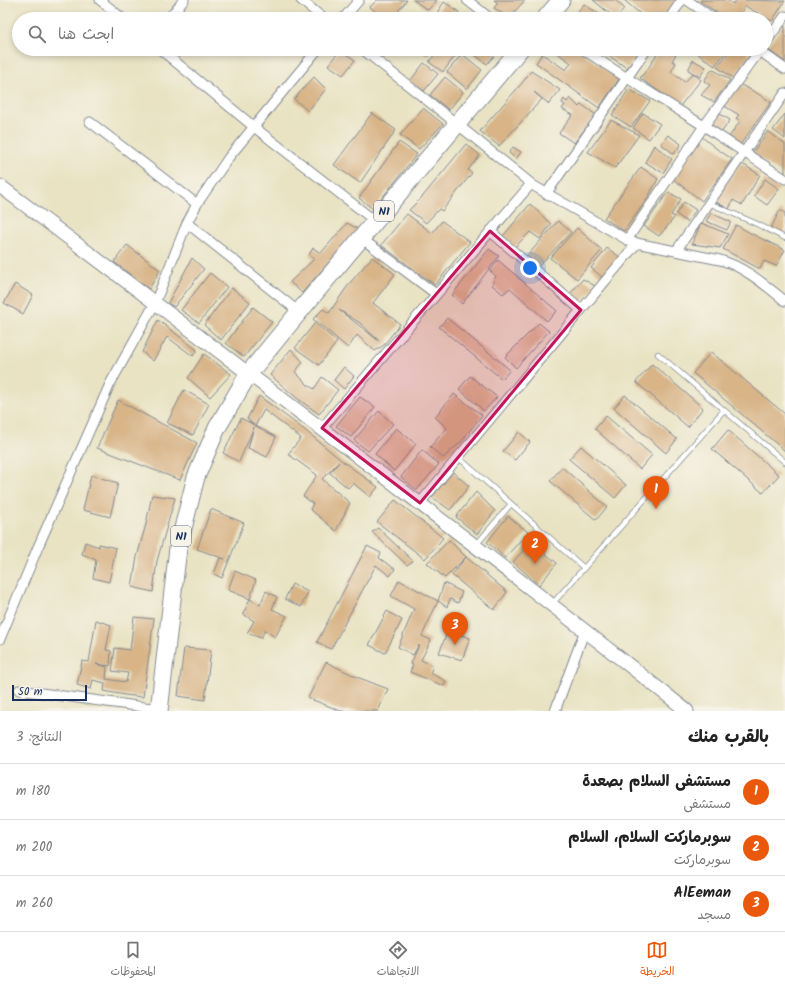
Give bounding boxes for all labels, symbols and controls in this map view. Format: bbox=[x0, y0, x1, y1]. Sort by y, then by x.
search box bbox=[12, 12, 773, 56]
icon: search bbox=[26, 23, 48, 45]
text: ابحث هنا bbox=[58, 23, 114, 47]
road number: N1 bbox=[374, 201, 394, 221]
your location bbox=[520, 258, 540, 278]
pin: 1 bbox=[643, 476, 669, 509]
road number: N1 bbox=[171, 526, 191, 546]
pin: 2 bbox=[522, 531, 548, 564]
pin: 3 bbox=[442, 612, 468, 645]
scale bar bbox=[12, 683, 87, 702]
text: 50 m bbox=[18, 683, 43, 701]
text: بالقرب منك bbox=[688, 724, 769, 751]
text: النتائج: 3 bbox=[16, 727, 62, 748]
text: مستشفى السلام بصعدة bbox=[582, 770, 731, 794]
text: 180 m bbox=[16, 781, 50, 802]
text: 1 bbox=[754, 781, 758, 802]
text: مستشفى bbox=[683, 794, 731, 815]
text: سوبرماركت السلام، السلام bbox=[568, 826, 731, 850]
text: 200 m bbox=[16, 837, 52, 858]
text: 2 bbox=[752, 837, 760, 858]
text: سوبرماركت bbox=[674, 850, 731, 871]
text: AlEeman bbox=[674, 881, 731, 905]
text: 260 m bbox=[16, 893, 53, 914]
text: 3 bbox=[752, 893, 760, 914]
text: مسجد bbox=[698, 905, 731, 926]
tab: المحفوظات bbox=[111, 939, 156, 981]
tab: الاتجاهات bbox=[377, 939, 419, 981]
tab: الخريطة bbox=[640, 939, 675, 981]

